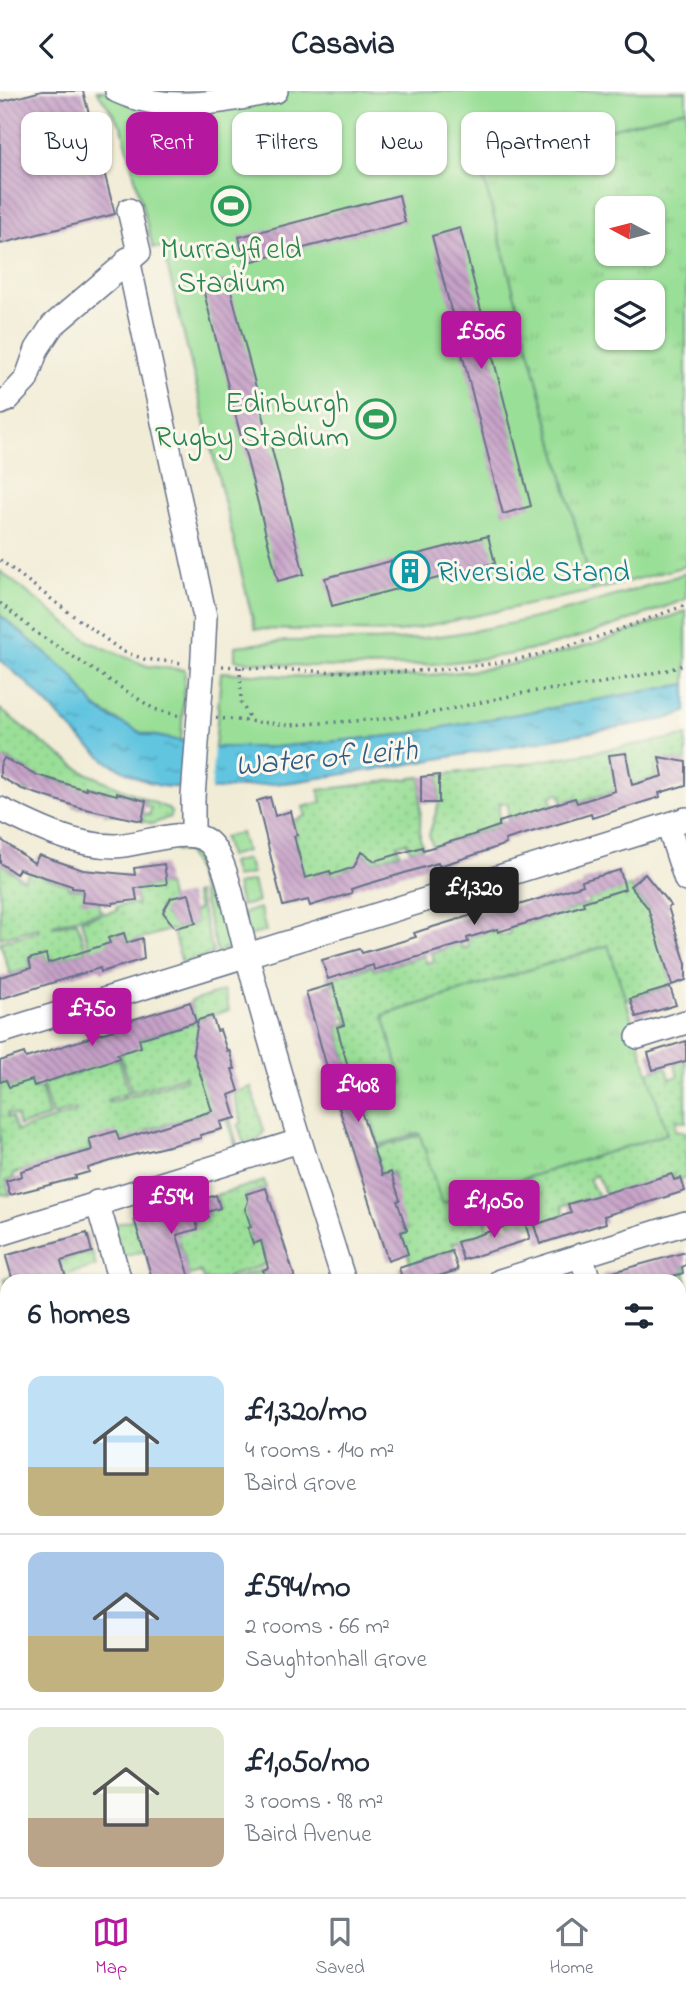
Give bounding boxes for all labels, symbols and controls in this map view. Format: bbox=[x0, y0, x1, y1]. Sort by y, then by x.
text: Casavia bbox=[291, 22, 395, 69]
icon: back bbox=[28, 27, 66, 65]
icon: search bbox=[620, 27, 658, 65]
chip: Buy bbox=[21, 112, 112, 175]
chip: Rent bbox=[126, 112, 218, 175]
chip: Filters bbox=[232, 112, 342, 175]
chip: New bbox=[356, 112, 447, 175]
chip: Apartment bbox=[461, 112, 615, 175]
sports icon: Murrayfield Stadium bbox=[210, 185, 252, 227]
north arrow bbox=[595, 196, 665, 266]
map controls bbox=[595, 196, 665, 350]
place label: Murrayfield Stadium bbox=[160, 229, 302, 307]
button: layers bbox=[595, 280, 665, 350]
pin: £506 bbox=[440, 311, 522, 371]
text: £506 bbox=[457, 317, 505, 350]
place label: Edinburgh Rugby Stadium bbox=[155, 383, 349, 461]
sports icon: Edinburgh Rugby Stadium bbox=[355, 398, 397, 440]
building icon: Riverside Stand bbox=[389, 550, 431, 592]
place label: Riverside Stand bbox=[437, 552, 630, 596]
water label: Water of Leith bbox=[233, 728, 420, 791]
pin: £1,320 bbox=[417, 867, 531, 927]
text: £1,320 bbox=[446, 873, 502, 906]
pin: £750 bbox=[51, 989, 133, 1048]
text: £750 bbox=[68, 994, 116, 1027]
pin: £408 bbox=[317, 1065, 399, 1124]
text: £408 bbox=[337, 1070, 379, 1103]
pin: £594 bbox=[130, 1177, 212, 1236]
pin: £1,050 bbox=[437, 1181, 551, 1240]
text: £594 bbox=[149, 1182, 193, 1215]
text: £1,050 bbox=[465, 1186, 523, 1219]
text: 6 homes bbox=[28, 1294, 131, 1338]
icon: filters bbox=[620, 1297, 658, 1335]
text: £1,320/mo bbox=[245, 1391, 367, 1435]
icon: home bbox=[84, 1404, 168, 1488]
text: 4 rooms · 140 m² bbox=[245, 1435, 394, 1468]
text: Baird Grove bbox=[245, 1468, 356, 1501]
text: £594/mo bbox=[245, 1567, 351, 1611]
icon: home bbox=[84, 1580, 168, 1664]
text: 2 rooms · 66 m² bbox=[245, 1611, 390, 1644]
text: Saughtonhall Grove bbox=[245, 1644, 427, 1677]
text: £1,050/mo bbox=[245, 1742, 370, 1786]
icon: home bbox=[84, 1755, 168, 1839]
text: 3 rooms · 98 m² bbox=[245, 1786, 383, 1819]
text: Baird Avenue bbox=[245, 1819, 372, 1852]
tab: Map bbox=[92, 1913, 130, 1982]
tab: Saved bbox=[315, 1913, 365, 1982]
tab: Home bbox=[549, 1913, 594, 1982]

